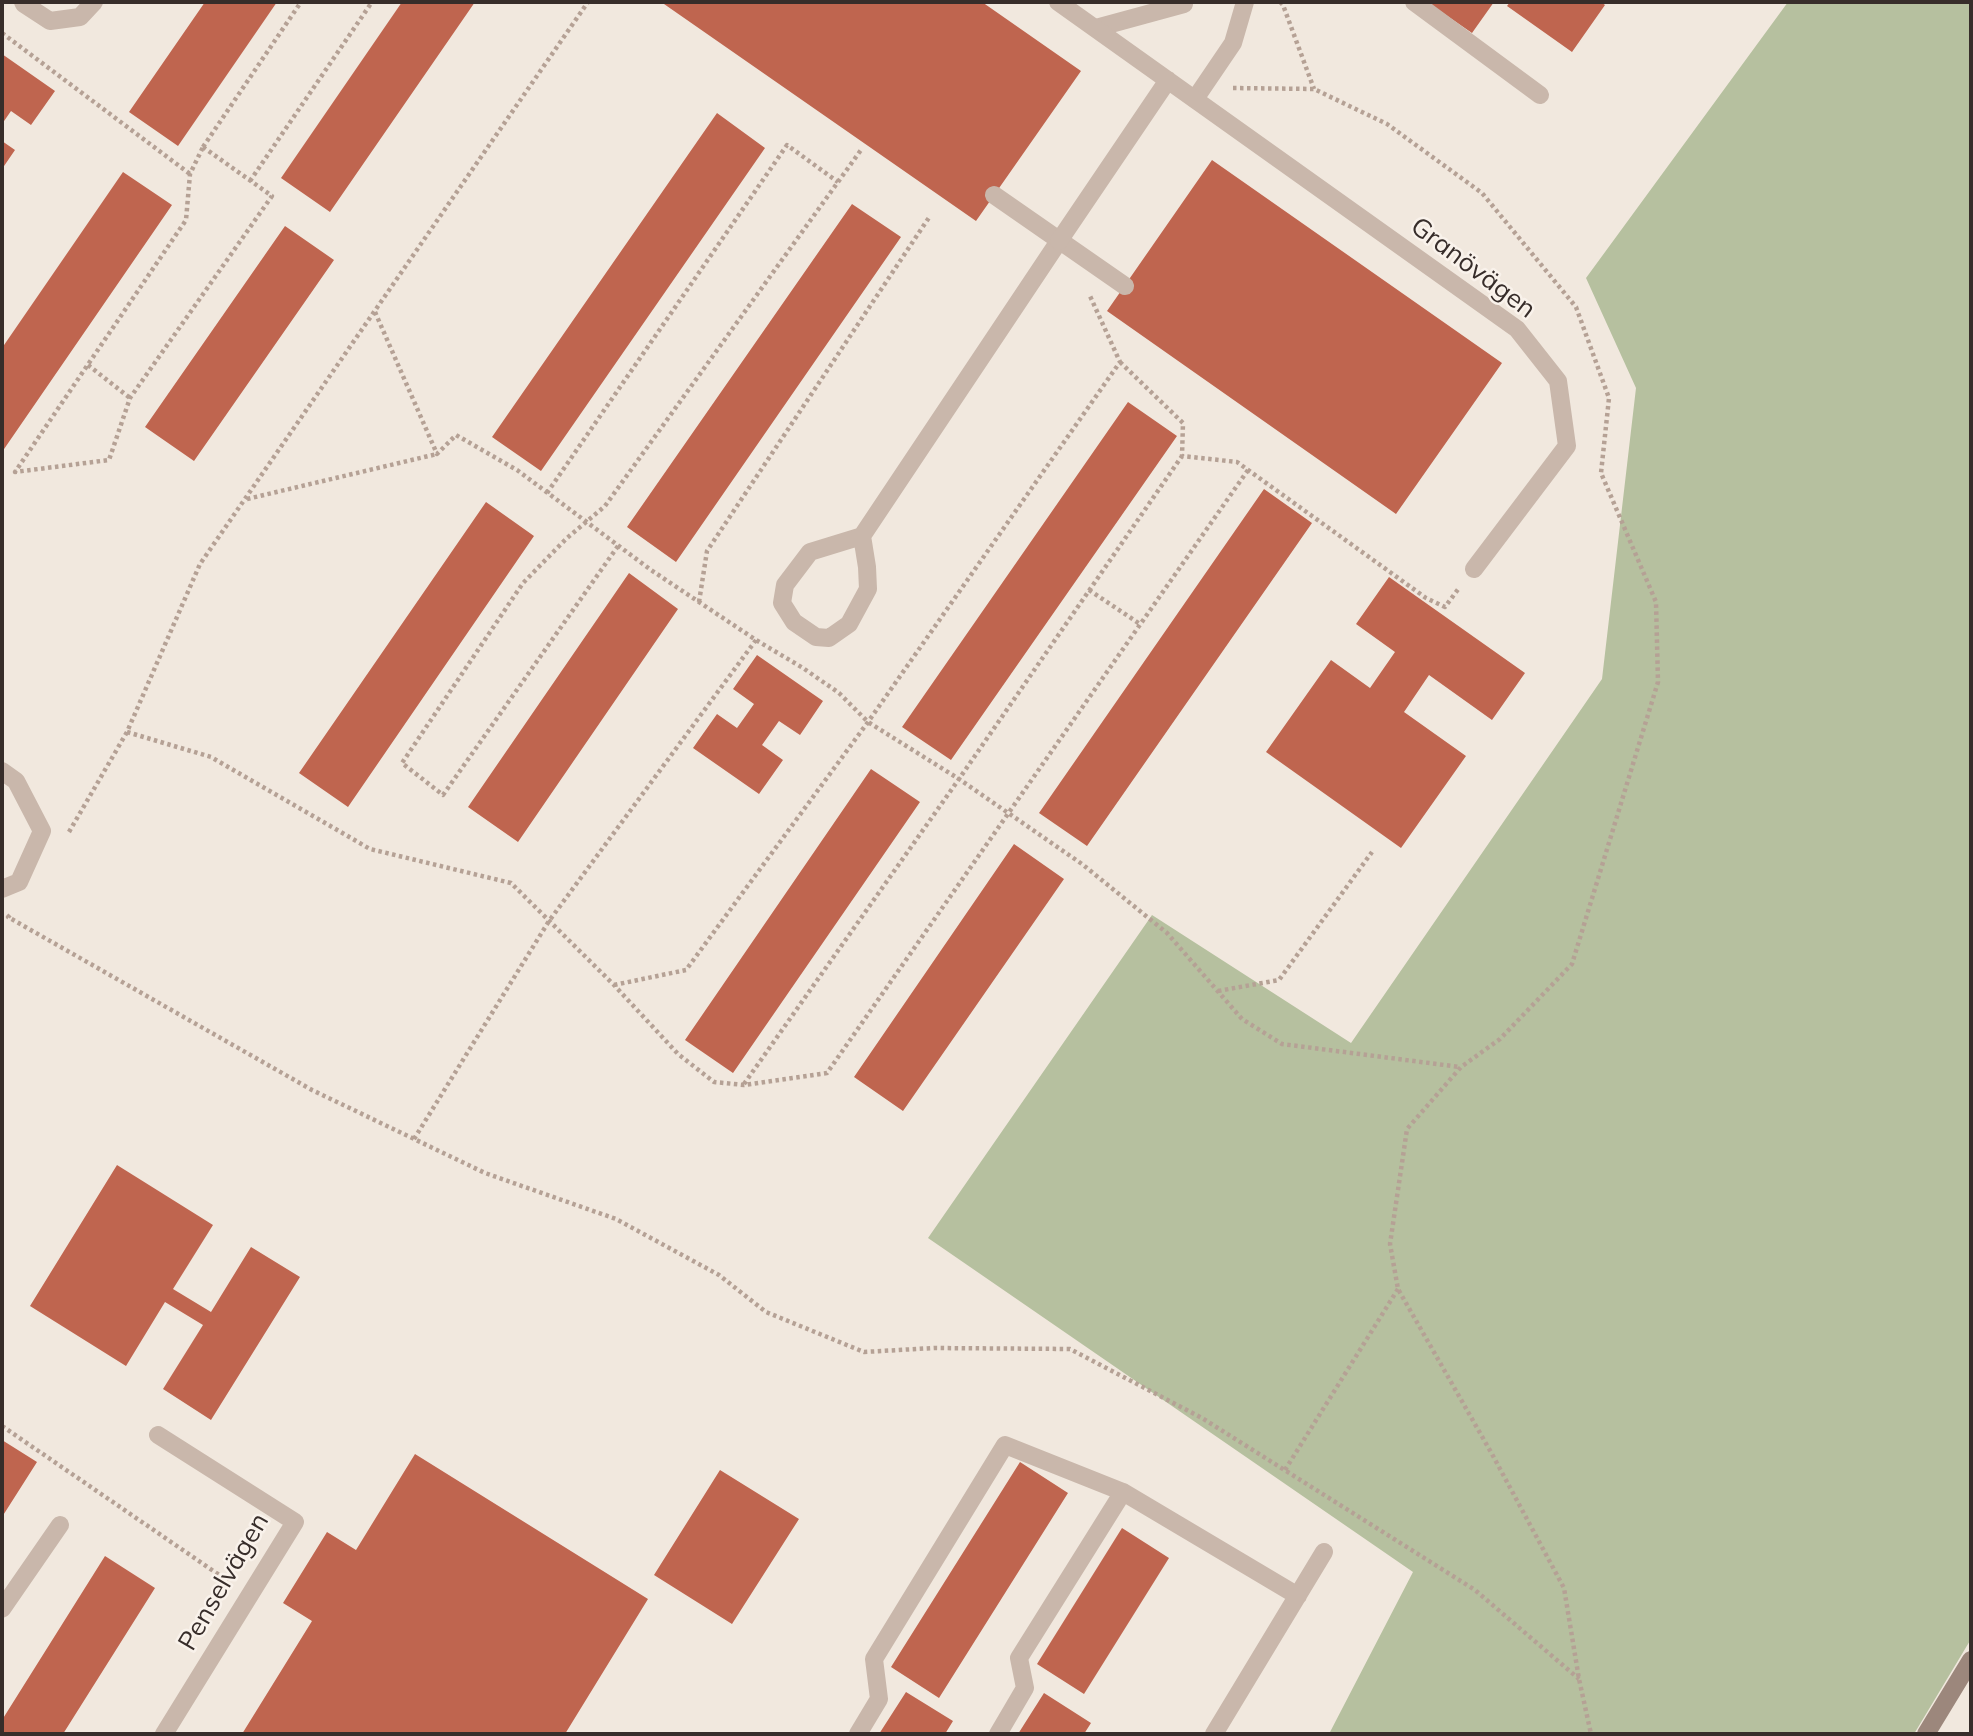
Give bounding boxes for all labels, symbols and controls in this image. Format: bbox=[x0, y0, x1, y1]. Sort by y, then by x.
street label: Granövägen bbox=[1404, 211, 1542, 325]
street label: Penselvägen bbox=[172, 1508, 276, 1656]

